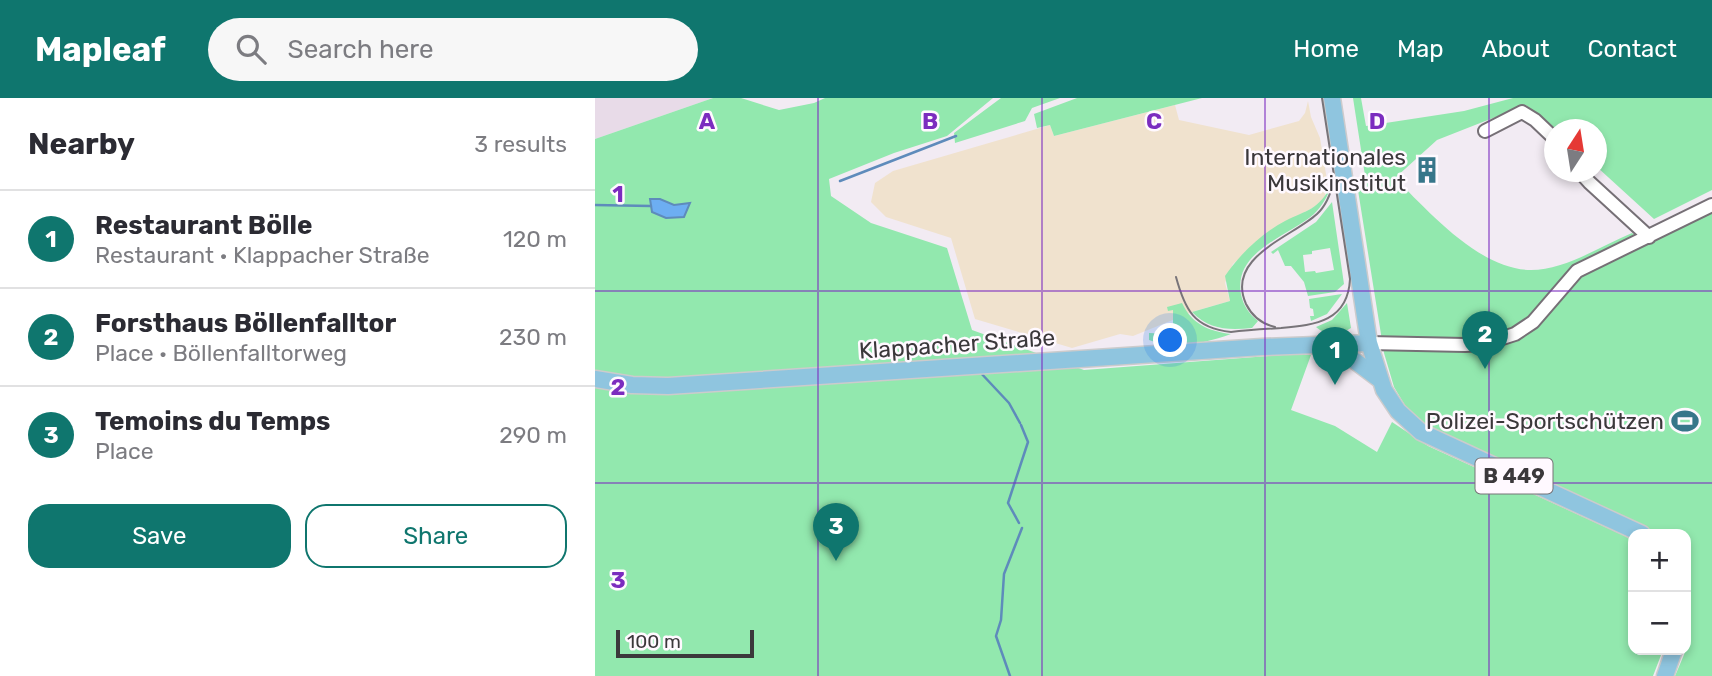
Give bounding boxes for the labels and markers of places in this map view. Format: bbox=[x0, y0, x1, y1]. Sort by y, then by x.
place label: Internationales Musikinstitut bbox=[1244, 143, 1406, 197]
building icon: Internationales Musikinstitut bbox=[1412, 155, 1442, 185]
pin: 2 bbox=[1462, 311, 1508, 369]
pin: 1 bbox=[1312, 327, 1358, 385]
sports icon: Polizei-Sportschützen bbox=[1670, 406, 1700, 436]
place label: Polizei-Sportschützen bbox=[1426, 407, 1664, 435]
pin: 3 bbox=[813, 503, 859, 561]

